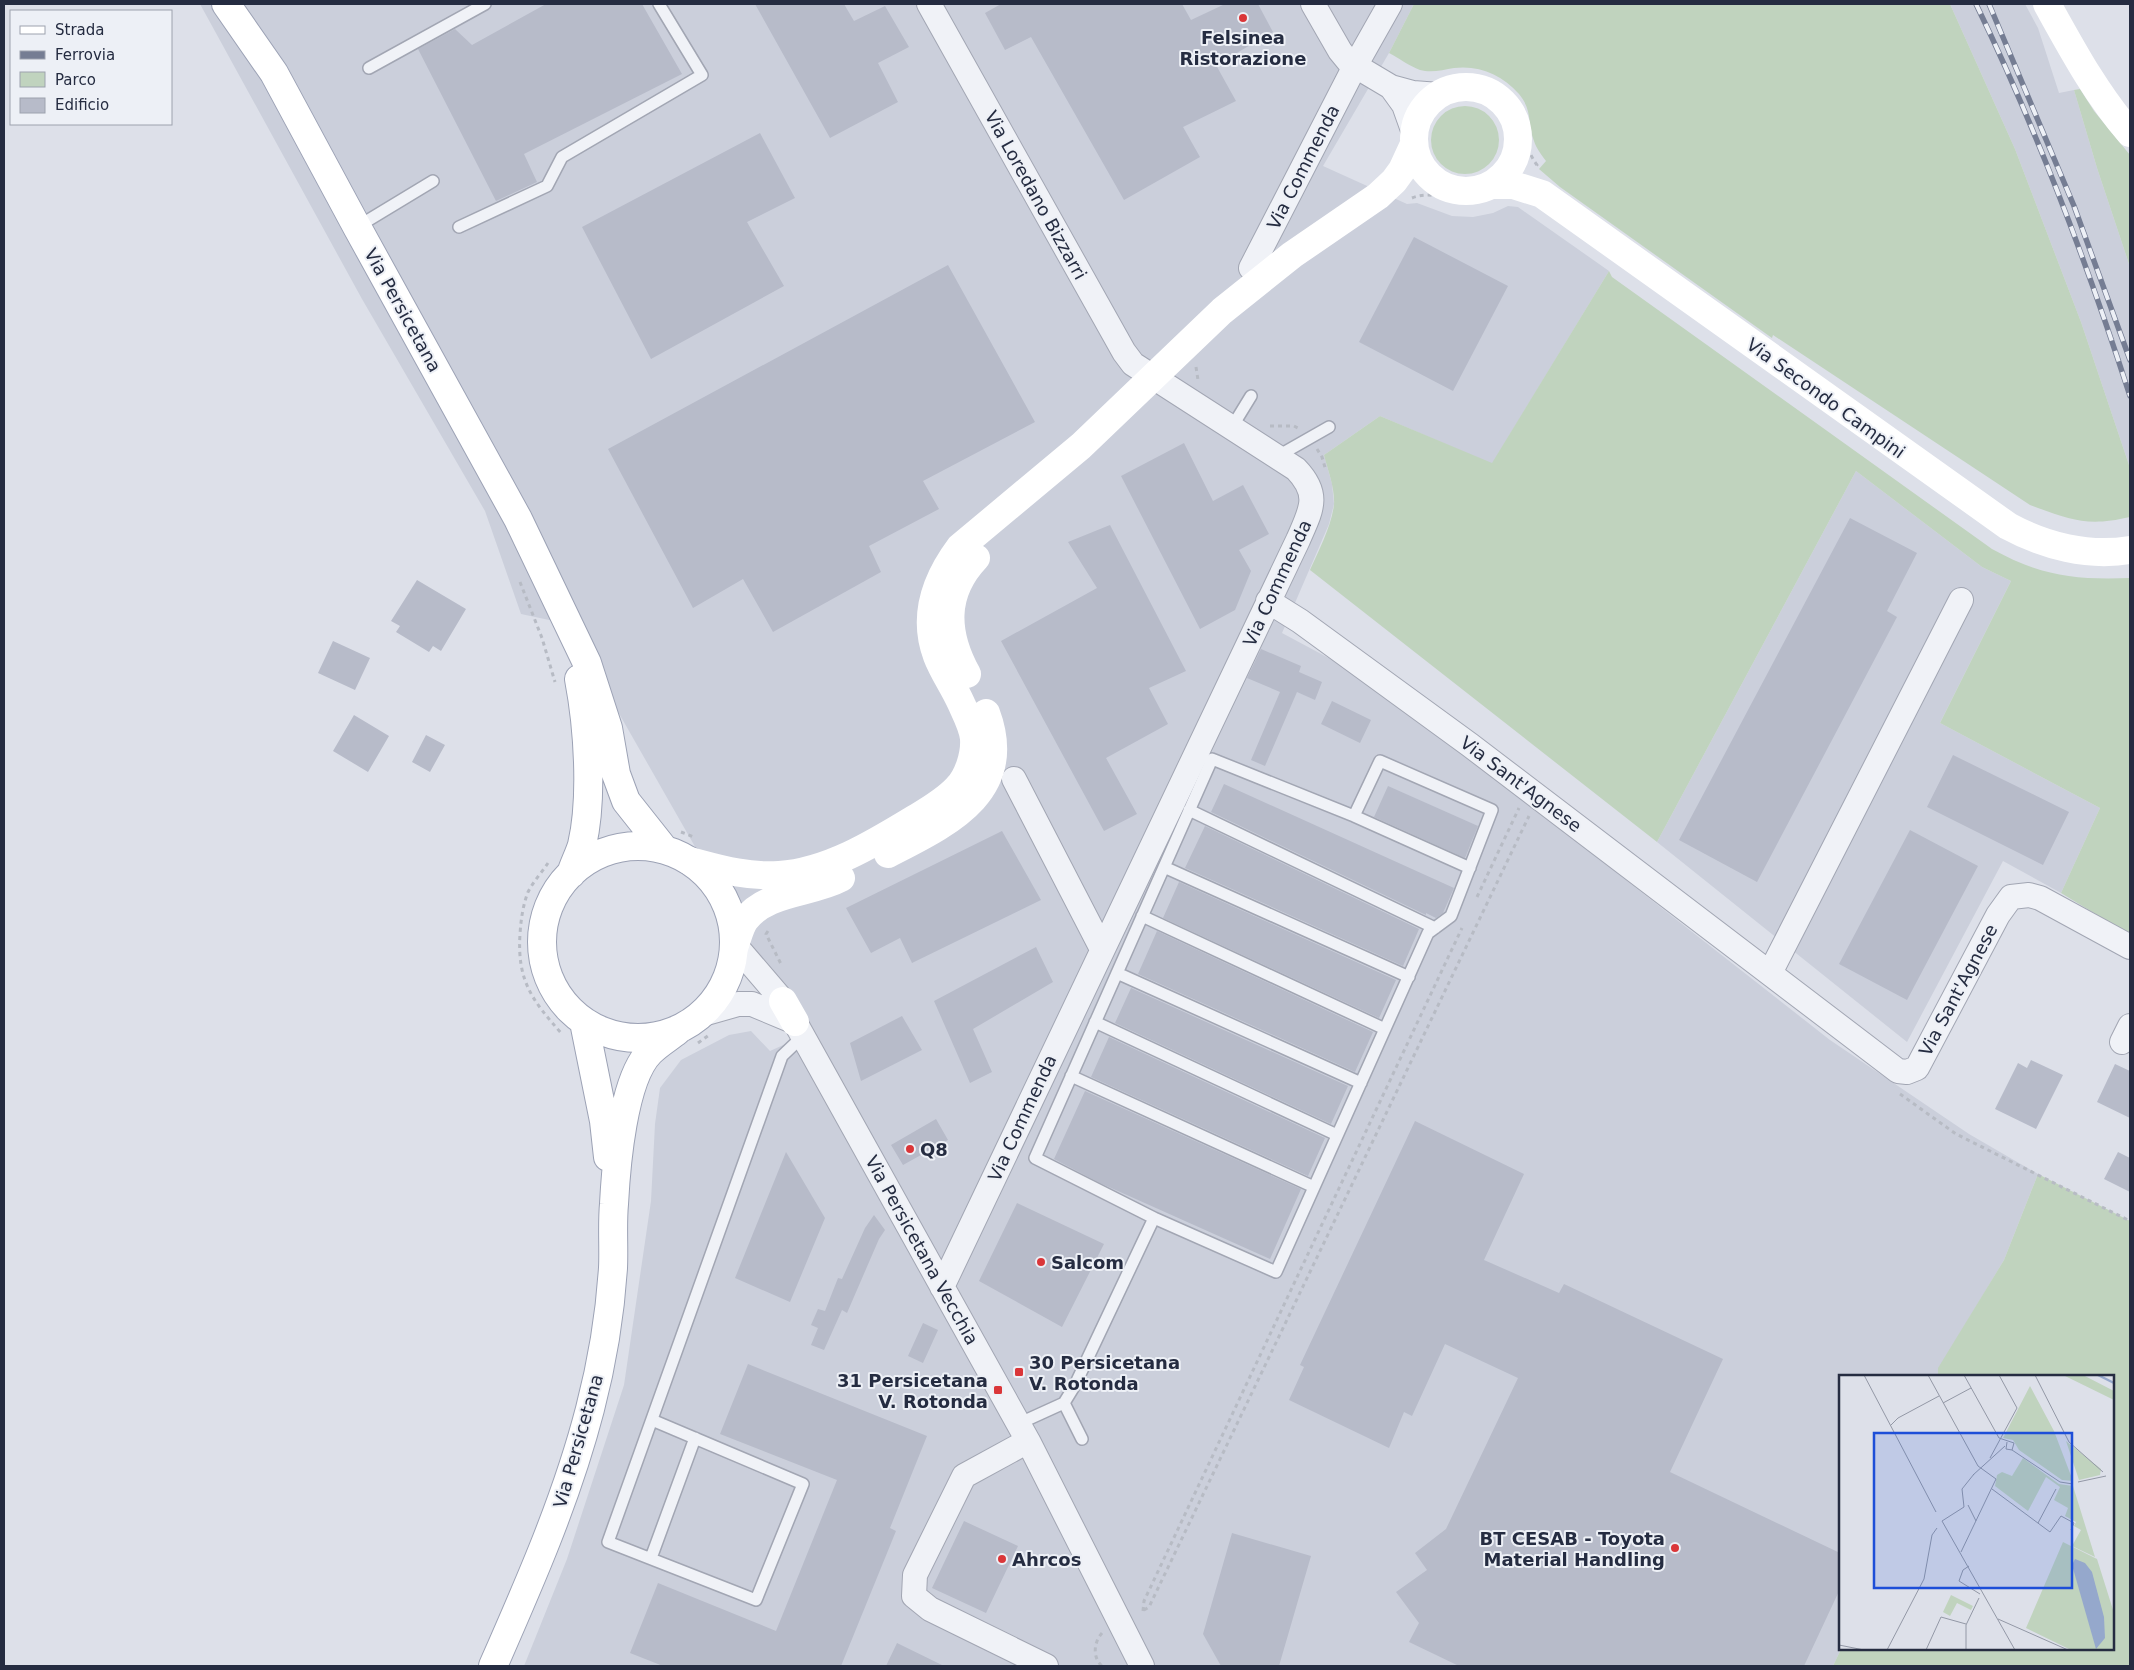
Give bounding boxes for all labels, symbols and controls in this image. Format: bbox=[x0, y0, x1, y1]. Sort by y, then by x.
legend bbox=[10, 10, 172, 125]
marker: Felsinea Ristorazione bbox=[1237, 12, 1249, 24]
text: Strada bbox=[55, 21, 104, 39]
place label: Felsinea Ristorazione bbox=[1180, 27, 1306, 69]
text: Ferrovia bbox=[55, 46, 115, 64]
text: Parco bbox=[55, 71, 96, 89]
text: Edificio bbox=[55, 96, 109, 114]
street label: Via Commenda bbox=[1262, 101, 1344, 233]
street label: Via Loredano Bizzarri bbox=[981, 107, 1091, 283]
street label: Via Persicetana bbox=[360, 244, 446, 376]
street label: Via Secondo Campini bbox=[1743, 333, 1909, 463]
street label: Via Commenda bbox=[1238, 516, 1316, 650]
street label: Via Sant'Agnese bbox=[1456, 732, 1586, 836]
street label: Via Sant'Agnese bbox=[1914, 921, 2002, 1059]
street label: Via Commenda bbox=[983, 1051, 1061, 1185]
place label: Q8 bbox=[920, 1139, 948, 1160]
marker: Q8 bbox=[904, 1143, 916, 1155]
street label: Via Persicetana Vecchia bbox=[861, 1152, 983, 1348]
place label: Salcom bbox=[1051, 1252, 1124, 1273]
marker: Salcom bbox=[1035, 1256, 1047, 1268]
place label: 30 Persicetana V. Rotonda bbox=[1029, 1352, 1180, 1394]
marker: 30 Persicetana V. Rotonda bbox=[1013, 1366, 1025, 1378]
place label: 31 Persicetana V. Rotonda bbox=[837, 1370, 988, 1412]
street label: Via Persicetana bbox=[549, 1372, 607, 1510]
inset map bbox=[1839, 1375, 2114, 1650]
marker: 31 Persicetana V. Rotonda bbox=[992, 1384, 1004, 1396]
place label: BT CESAB - Toyota Material Handling bbox=[1480, 1528, 1665, 1570]
marker: BT CESAB - Toyota Material Handling bbox=[1669, 1542, 1681, 1554]
place label: Ahrcos bbox=[1012, 1549, 1081, 1570]
marker: Ahrcos bbox=[996, 1553, 1008, 1565]

